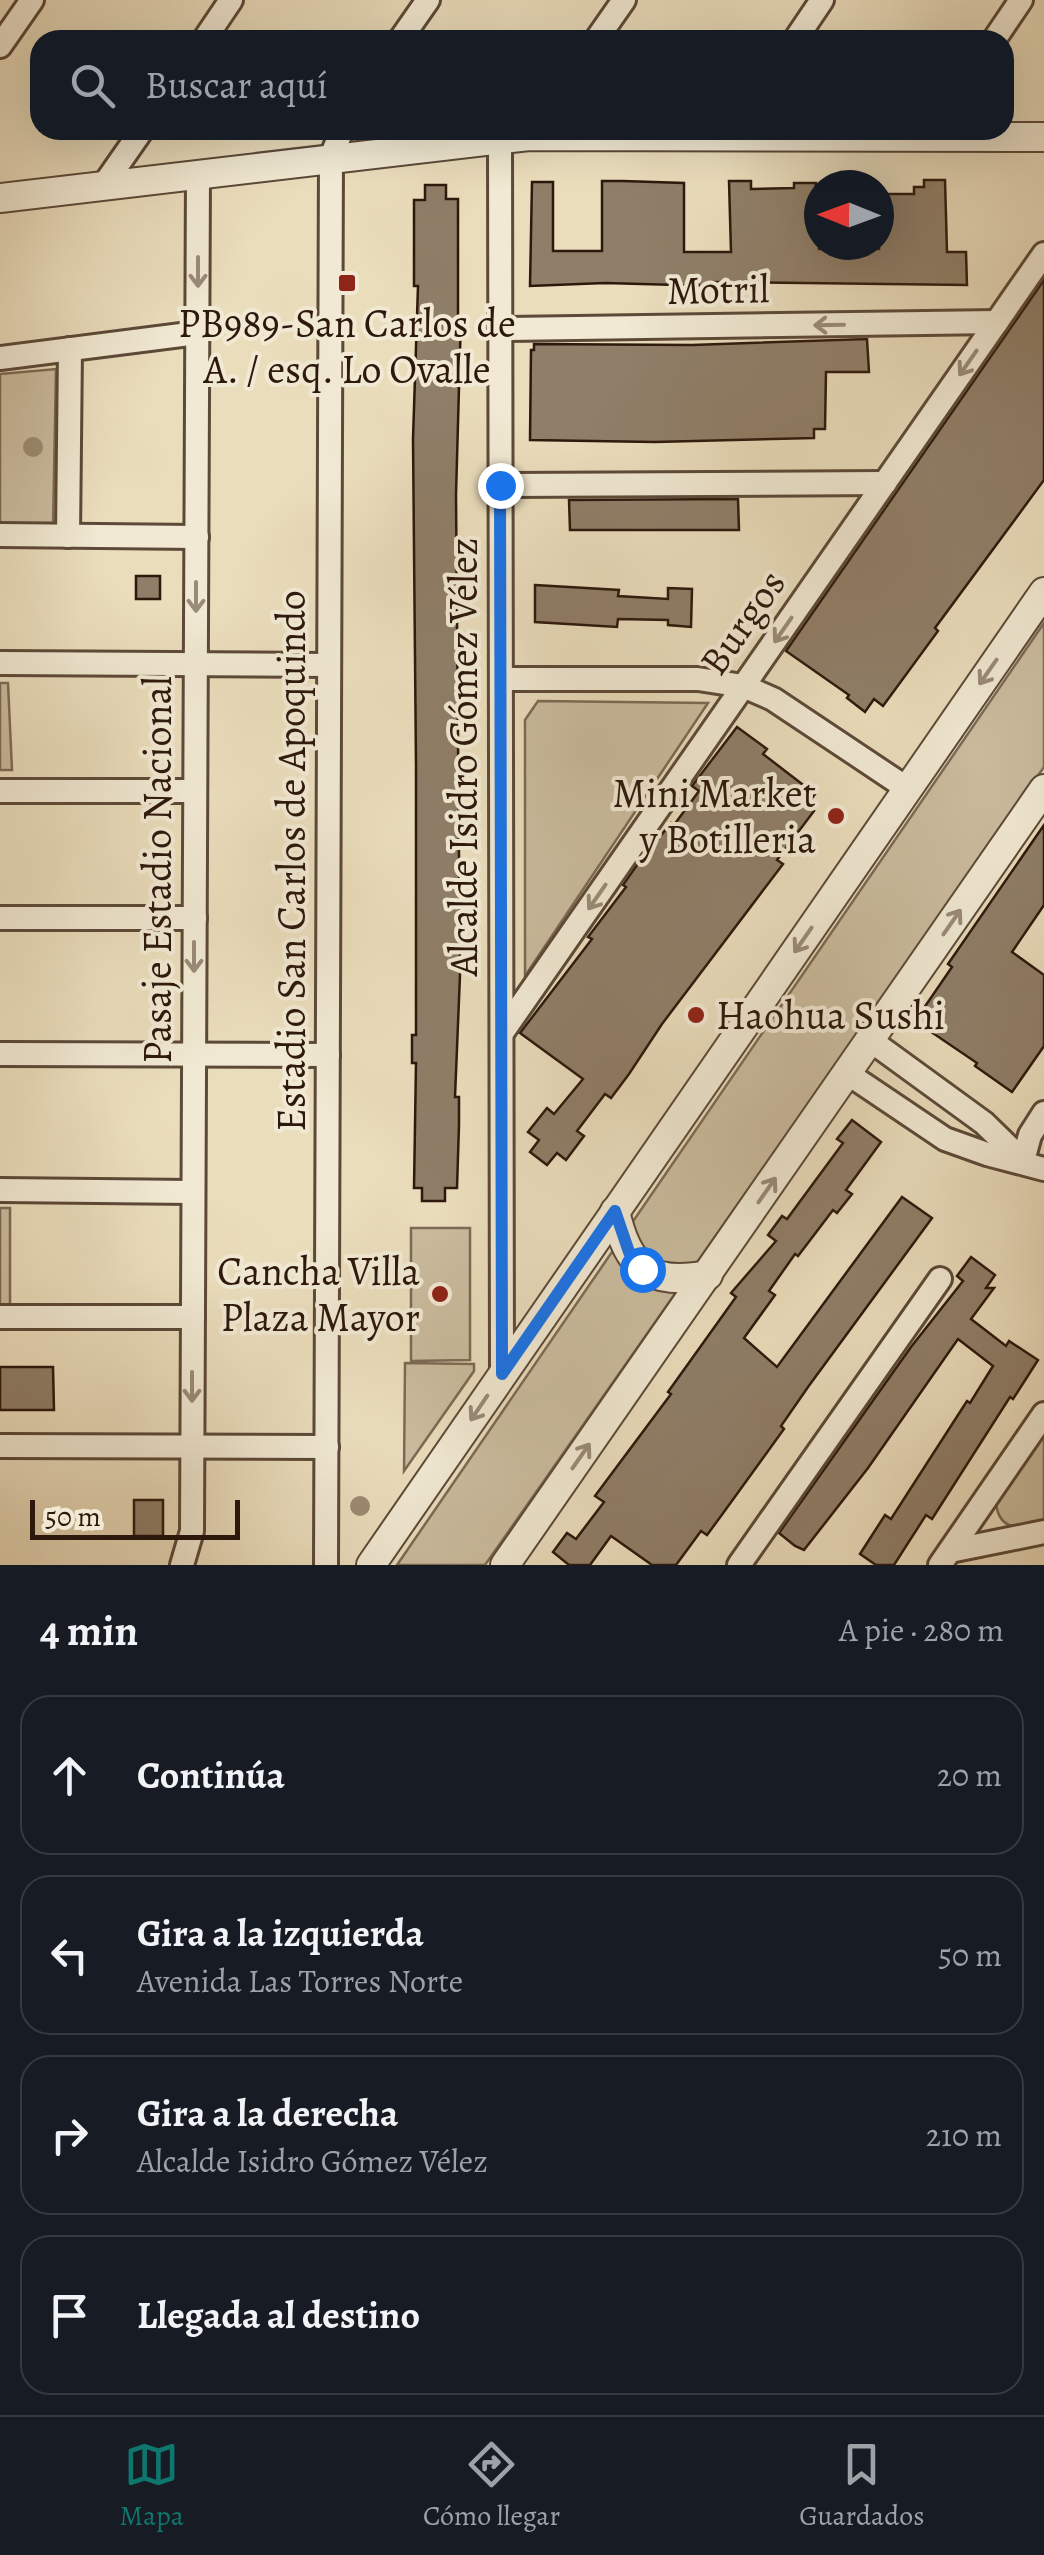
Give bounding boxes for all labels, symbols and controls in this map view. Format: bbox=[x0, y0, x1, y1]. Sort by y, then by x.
search box bbox=[30, 30, 1014, 140]
icon: search bbox=[65, 58, 120, 113]
text: Buscar aquí bbox=[145, 59, 328, 111]
north arrow bbox=[804, 170, 894, 260]
one-way arrow bbox=[188, 254, 208, 287]
street label: Motril bbox=[666, 261, 770, 318]
marker: PB989-San Carlos de A. / esq. Lo Ovalle bbox=[336, 272, 358, 294]
place label: PB989-San Carlos de A. / esq. Lo Ovalle bbox=[178, 296, 516, 397]
one-way arrow bbox=[814, 315, 846, 334]
one-way arrow bbox=[958, 349, 979, 376]
route end bbox=[478, 463, 524, 509]
street label: Alcalde Isidro Gómez Vélez bbox=[436, 538, 491, 977]
street label: Burgos bbox=[686, 559, 798, 686]
one-way arrow bbox=[186, 580, 206, 612]
street label: Estadio San Carlos de Apoquindo bbox=[264, 590, 319, 1132]
one-way arrow bbox=[773, 616, 794, 643]
one-way arrow bbox=[978, 658, 999, 686]
street label: Pasaje Estadio Nacional bbox=[130, 676, 185, 1064]
place label: Mini Market y Botilleria bbox=[612, 766, 816, 867]
marker: Mini Market y Botilleria bbox=[825, 805, 847, 827]
one-way arrow bbox=[587, 882, 608, 910]
one-way arrow bbox=[941, 909, 962, 937]
one-way arrow bbox=[793, 925, 814, 953]
one-way arrow bbox=[185, 940, 204, 972]
place label: Haohua Sushi bbox=[716, 988, 945, 1043]
marker: Haohua Sushi bbox=[685, 1004, 707, 1026]
one-way arrow bbox=[756, 1176, 777, 1204]
place label: Cancha Villa Plaza Mayor bbox=[217, 1244, 420, 1345]
route start bbox=[620, 1247, 666, 1293]
marker: Cancha Villa Plaza Mayor bbox=[429, 1283, 451, 1305]
one-way arrow bbox=[182, 1370, 202, 1402]
one-way arrow bbox=[469, 1394, 490, 1422]
one-way arrow bbox=[570, 1443, 591, 1471]
scale bar bbox=[30, 1495, 240, 1540]
text: 50 m bbox=[45, 1498, 101, 1536]
text: 4 min bbox=[40, 1602, 138, 1659]
text: A pie · 280 m bbox=[839, 1608, 1004, 1652]
icon: ahead bbox=[42, 1748, 97, 1803]
text: Continúa bbox=[137, 1749, 285, 1801]
text: 20 m bbox=[937, 1753, 1002, 1797]
text: Gira a la izquierda bbox=[137, 1907, 424, 1959]
icon: left bbox=[42, 1928, 97, 1983]
text: 50 m bbox=[938, 1933, 1002, 1977]
text: Avenida Las Torres Norte bbox=[137, 1959, 463, 2003]
text: Gira a la derecha bbox=[137, 2087, 398, 2139]
icon: right bbox=[42, 2108, 97, 2163]
text: 210 m bbox=[926, 2113, 1002, 2157]
text: Alcalde Isidro Gómez Vélez bbox=[137, 2139, 488, 2183]
icon: arrive bbox=[42, 2288, 97, 2343]
text: Llegada al destino bbox=[137, 2289, 420, 2341]
tab: Mapa bbox=[120, 2437, 184, 2535]
tab: Cómo llegar bbox=[423, 2437, 560, 2535]
tab: Guardados bbox=[799, 2437, 924, 2535]

